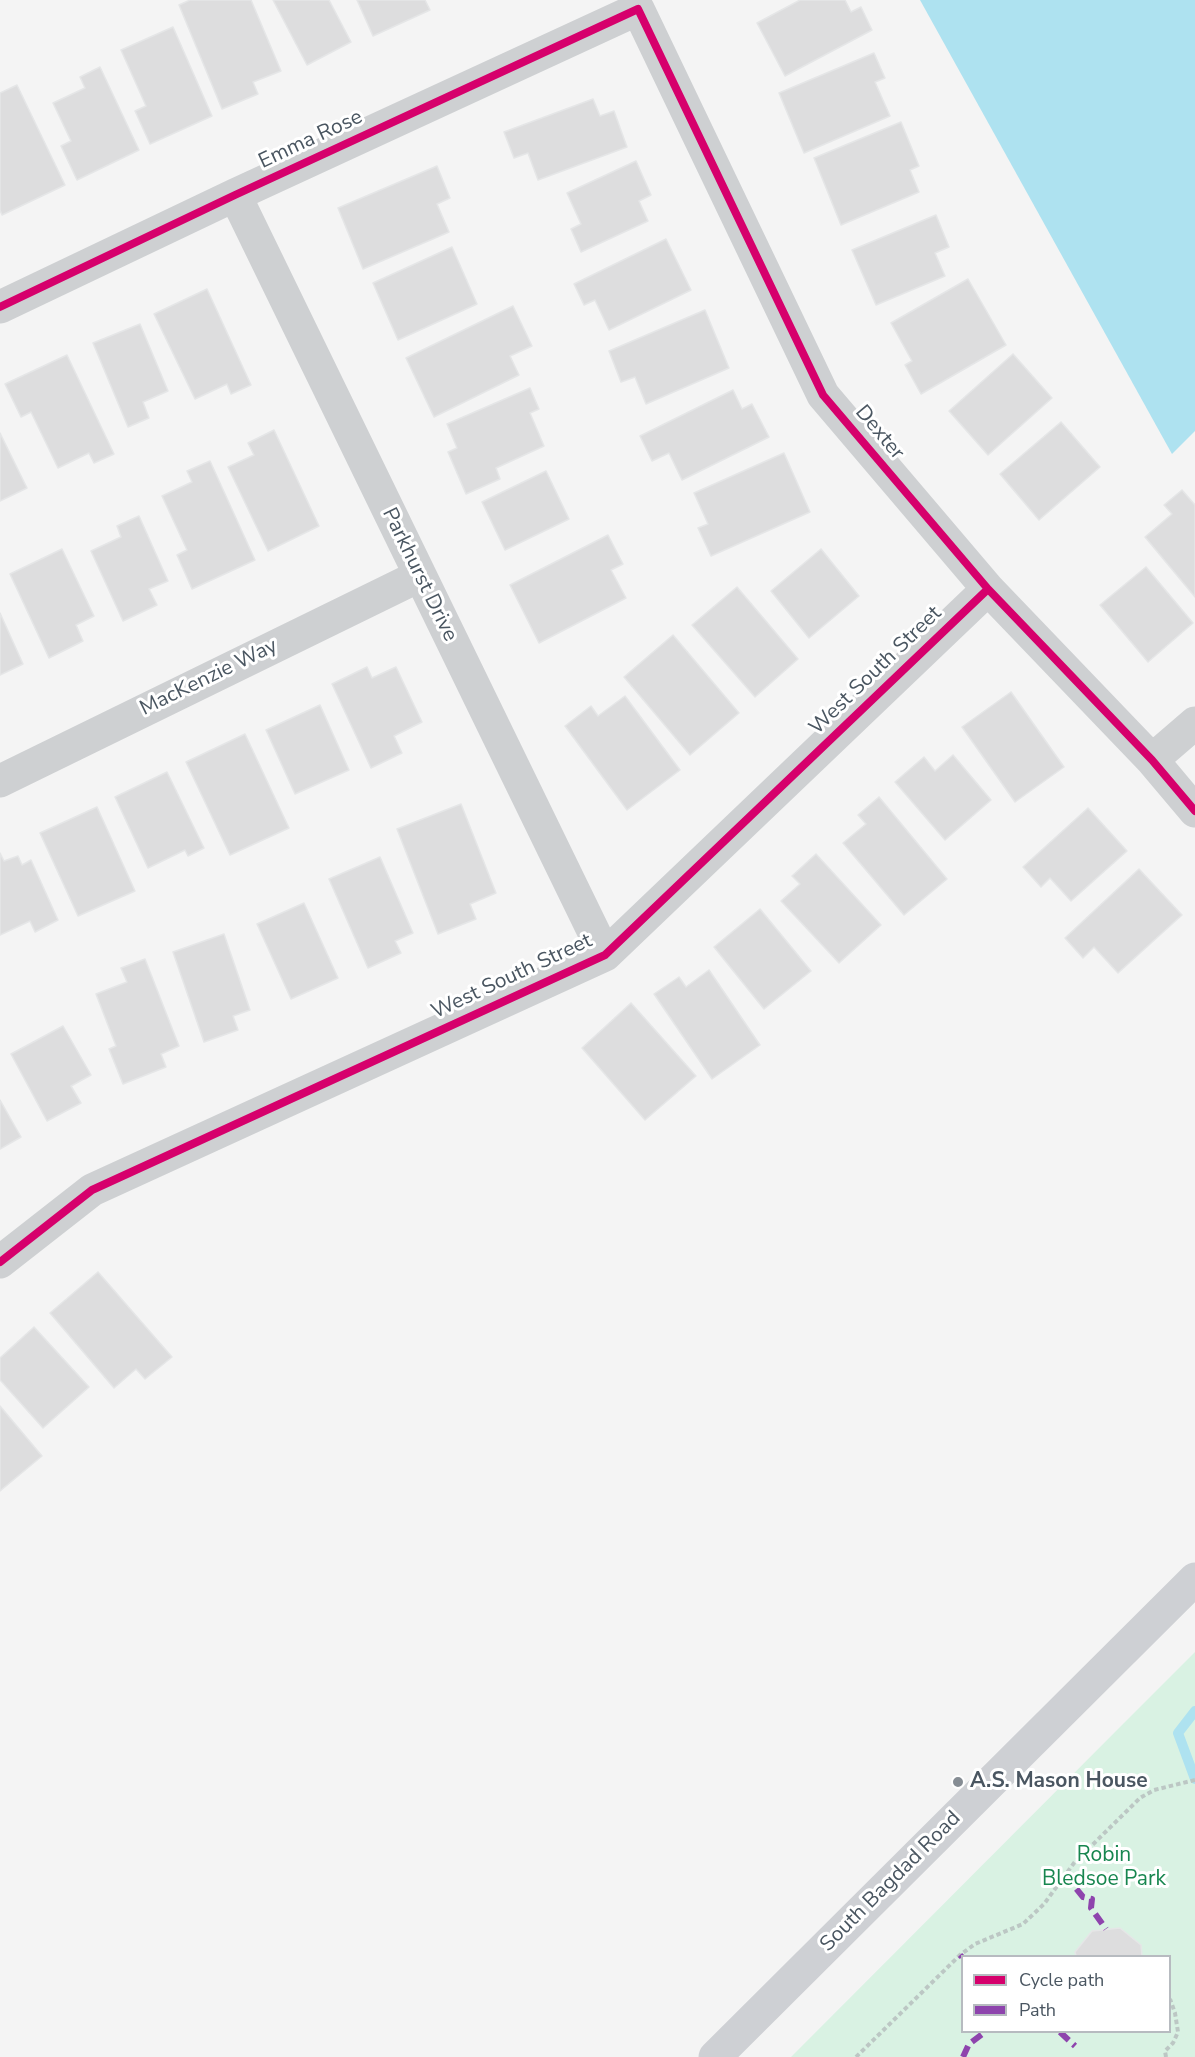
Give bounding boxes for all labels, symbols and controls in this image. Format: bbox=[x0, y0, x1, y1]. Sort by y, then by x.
street label: Emma Rose bbox=[255, 105, 367, 175]
street label: Dexter bbox=[849, 401, 909, 465]
street label: Parkhurst Drive bbox=[376, 504, 462, 646]
street label: West South Street bbox=[805, 601, 947, 741]
street label: MacKenzie Way bbox=[136, 634, 282, 722]
street label: West South Street bbox=[428, 929, 596, 1025]
place label: A.S. Mason House bbox=[970, 1769, 1148, 1795]
marker: A.S. Mason House bbox=[951, 1775, 965, 1789]
street label: South Bagdad Road bbox=[815, 1806, 967, 1958]
park label: Robin Bledsoe Park bbox=[1042, 1843, 1166, 1893]
legend bbox=[961, 1955, 1171, 2033]
text: Cycle path bbox=[1019, 1968, 1104, 1992]
text: Path bbox=[1019, 1998, 1056, 2022]

